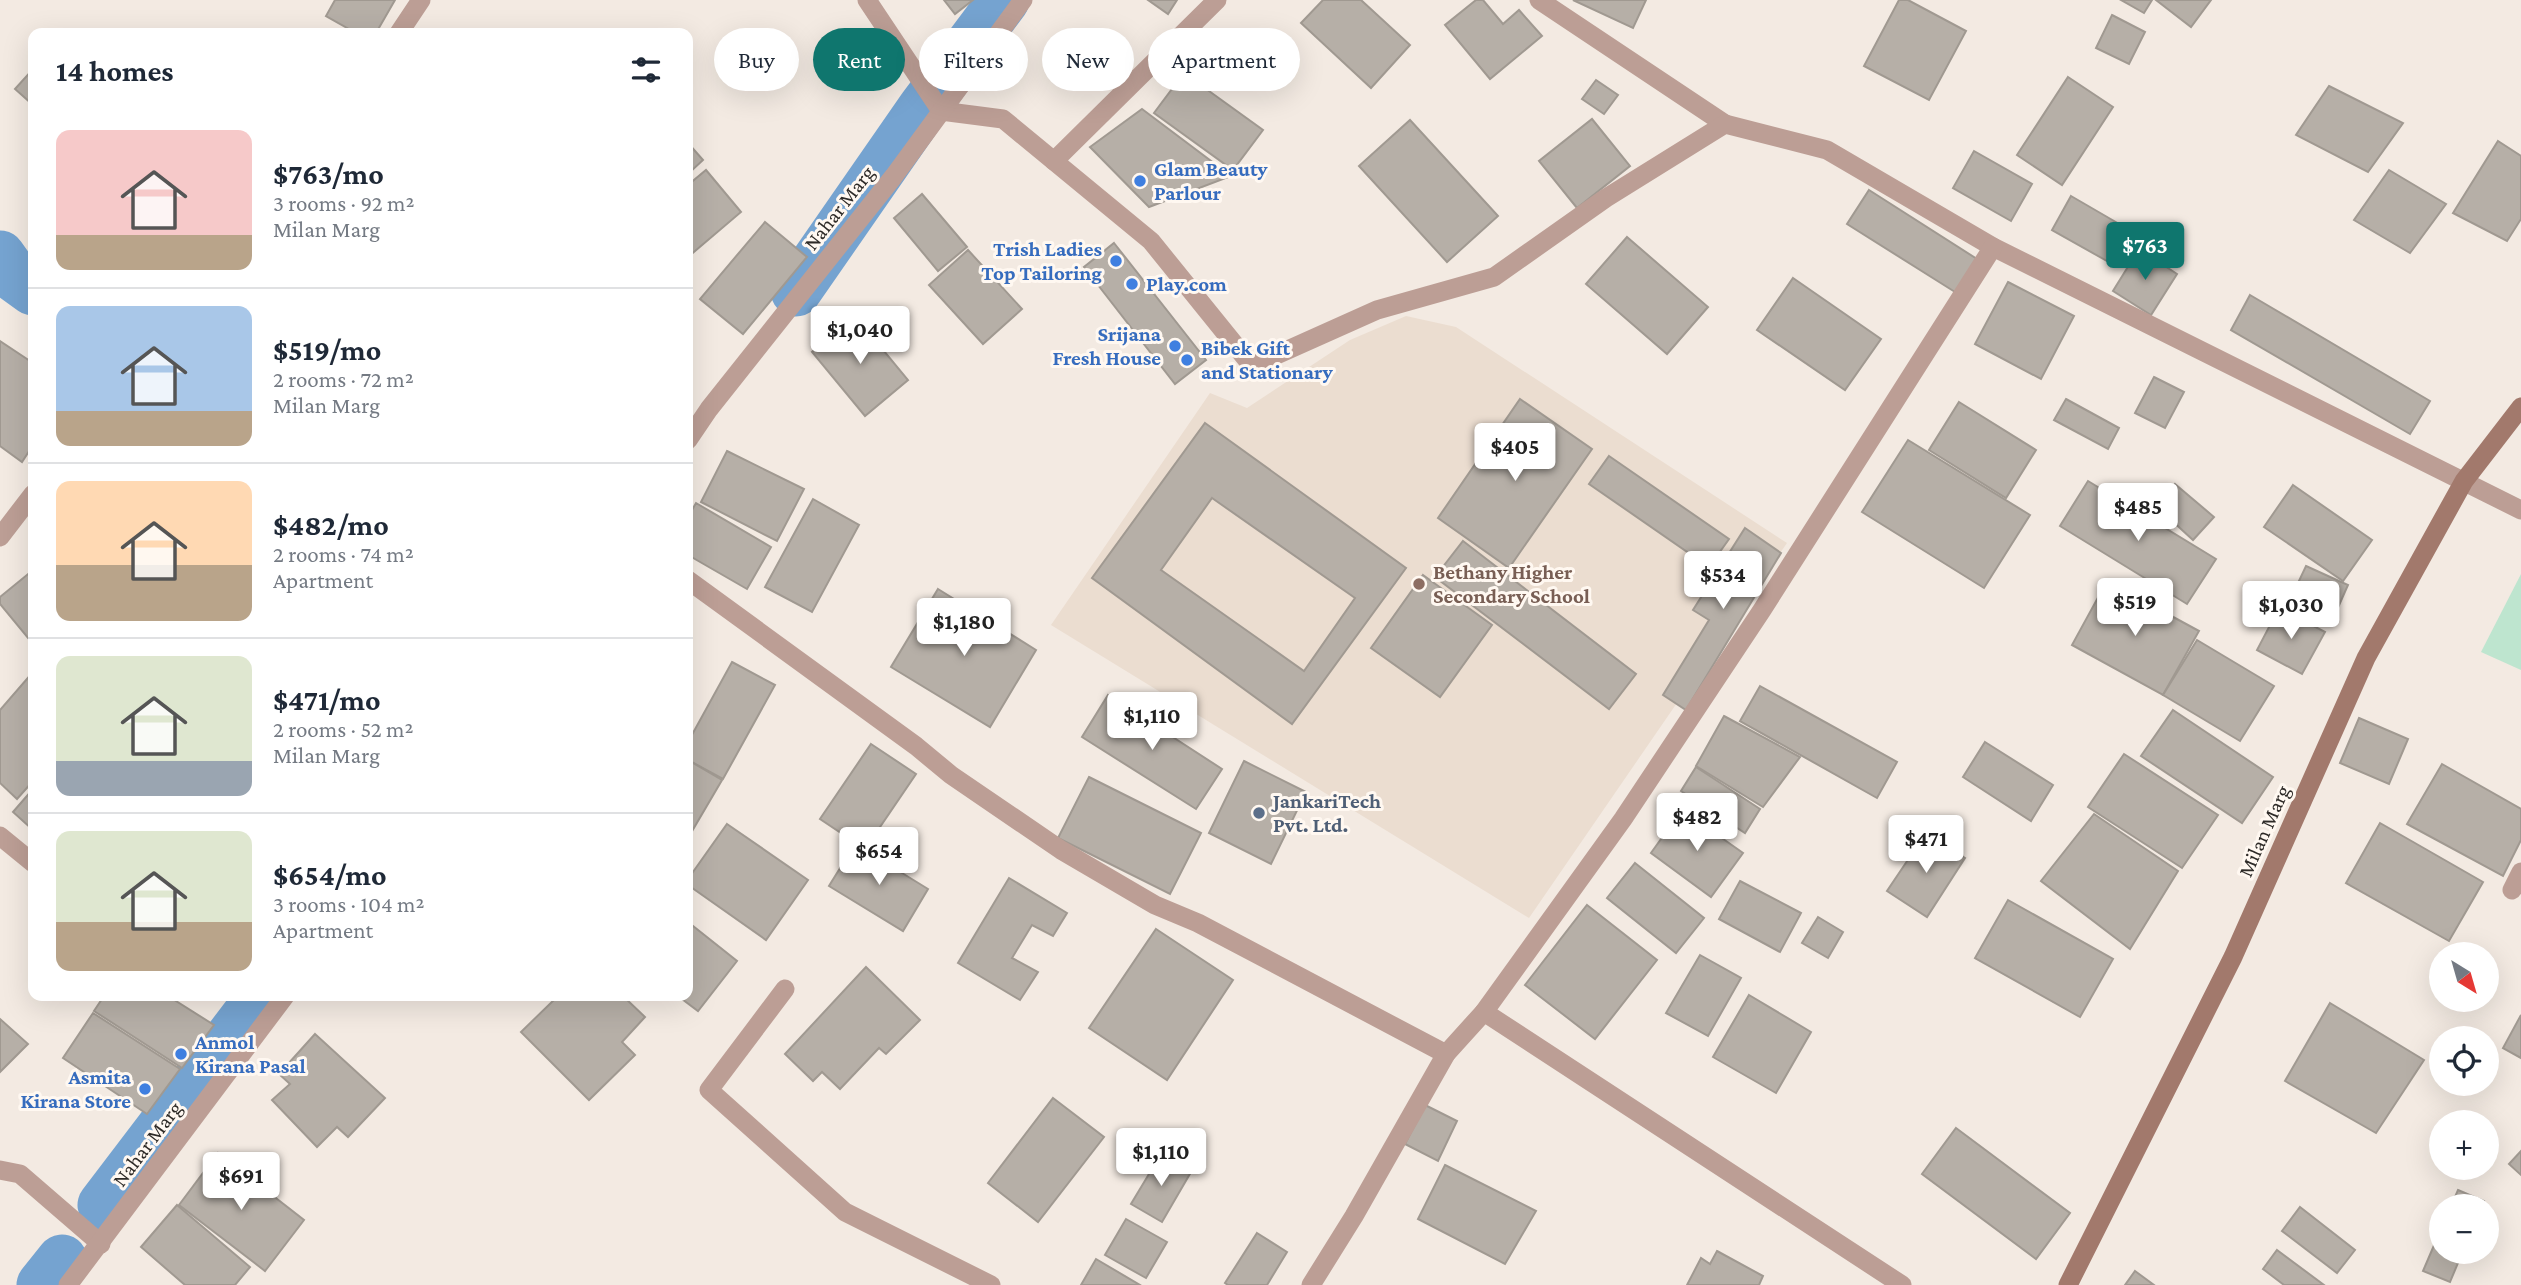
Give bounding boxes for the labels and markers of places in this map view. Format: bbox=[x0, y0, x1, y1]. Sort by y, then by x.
place label: Glam Beauty Parlour bbox=[1154, 157, 1268, 205]
marker: Glam Beauty Parlour bbox=[1132, 173, 1148, 189]
pin: $763 bbox=[2104, 222, 2186, 282]
place label: Trish Ladies Top Tailoring bbox=[981, 237, 1102, 285]
marker: Trish Ladies Top Tailoring bbox=[1108, 253, 1124, 269]
place label: Play.com bbox=[1146, 272, 1227, 296]
marker: Play.com bbox=[1124, 276, 1140, 292]
pin: $1,040 bbox=[803, 306, 917, 366]
place label: Srijana Fresh House bbox=[1052, 322, 1162, 370]
place label: Bibek Gift and Stationary bbox=[1201, 336, 1333, 384]
marker: Srijana Fresh House bbox=[1167, 338, 1183, 354]
marker: Bibek Gift and Stationary bbox=[1179, 352, 1195, 368]
pin: $405 bbox=[1474, 424, 1556, 483]
pin: $485 bbox=[2097, 484, 2179, 543]
pin: $534 bbox=[1682, 552, 1764, 611]
place label: Bethany Higher Secondary School bbox=[1433, 560, 1590, 608]
marker: Bethany Higher Secondary School bbox=[1411, 576, 1427, 592]
pin: $519 bbox=[2094, 578, 2176, 638]
pin: $1,030 bbox=[2234, 582, 2348, 641]
pin: $1,180 bbox=[907, 598, 1021, 658]
pin: $1,110 bbox=[1095, 692, 1209, 752]
place label: JankariTech Pvt. Ltd. bbox=[1271, 789, 1381, 837]
pin: $482 bbox=[1656, 794, 1738, 853]
marker: JankariTech Pvt. Ltd. bbox=[1251, 805, 1267, 821]
pin: $471 bbox=[1885, 816, 1967, 875]
pin: $654 bbox=[838, 828, 920, 887]
place label: Anmol Kirana Pasal bbox=[194, 1030, 306, 1078]
marker: Anmol Kirana Pasal bbox=[173, 1046, 189, 1062]
place label: Asmita Kirana Store bbox=[21, 1065, 132, 1113]
marker: Asmita Kirana Store bbox=[137, 1081, 153, 1097]
pin: $1,110 bbox=[1104, 1128, 1218, 1188]
pin: $691 bbox=[200, 1152, 282, 1212]

